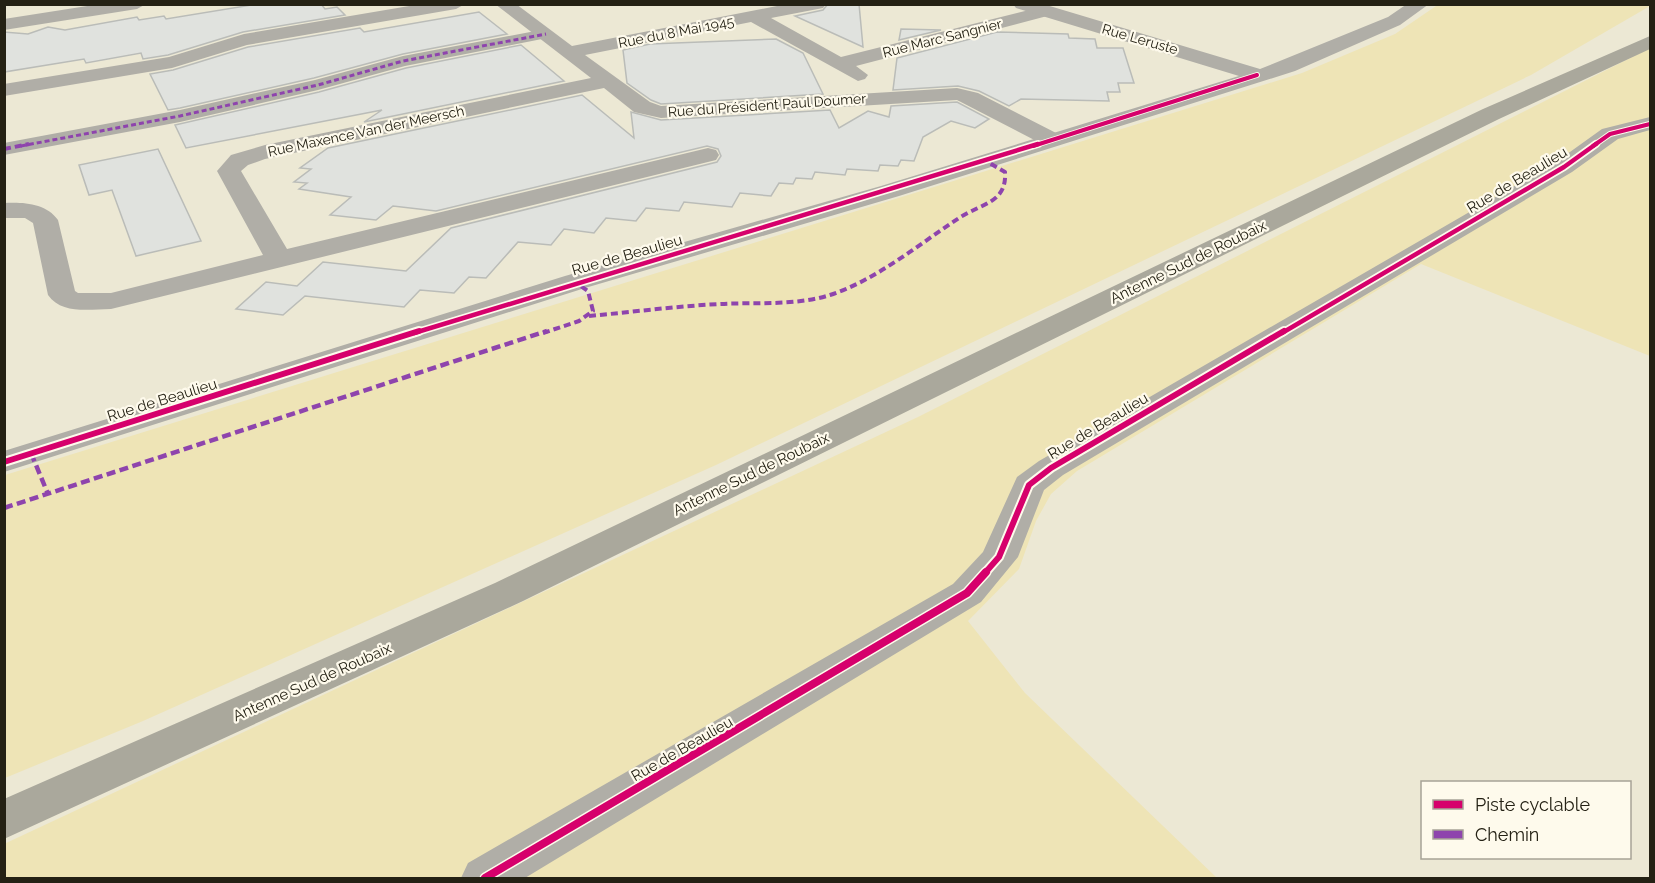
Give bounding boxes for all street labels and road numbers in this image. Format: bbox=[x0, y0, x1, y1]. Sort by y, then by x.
street label: Rue du 8 Mai 1945 bbox=[617, 13, 736, 51]
street label: Rue Marc Sangnier bbox=[881, 15, 1003, 61]
street label: Rue Leruste bbox=[1100, 21, 1180, 57]
street label: Rue du Président Paul Doumer bbox=[667, 90, 867, 120]
street label: Rue Maxence Van der Meersch bbox=[266, 102, 466, 160]
street label: Rue de Beaulieu bbox=[1463, 143, 1571, 217]
street label: Antenne Sud de Roubaix bbox=[1107, 216, 1269, 308]
street label: Rue de Beaulieu bbox=[570, 231, 684, 279]
street label: Rue de Beaulieu bbox=[105, 375, 219, 425]
street label: Rue de Beaulieu bbox=[1044, 389, 1152, 463]
street label: Antenne Sud de Roubaix bbox=[670, 428, 832, 520]
street label: Antenne Sud de Roubaix bbox=[230, 639, 394, 725]
street label: Rue de Beaulieu bbox=[628, 713, 736, 785]

